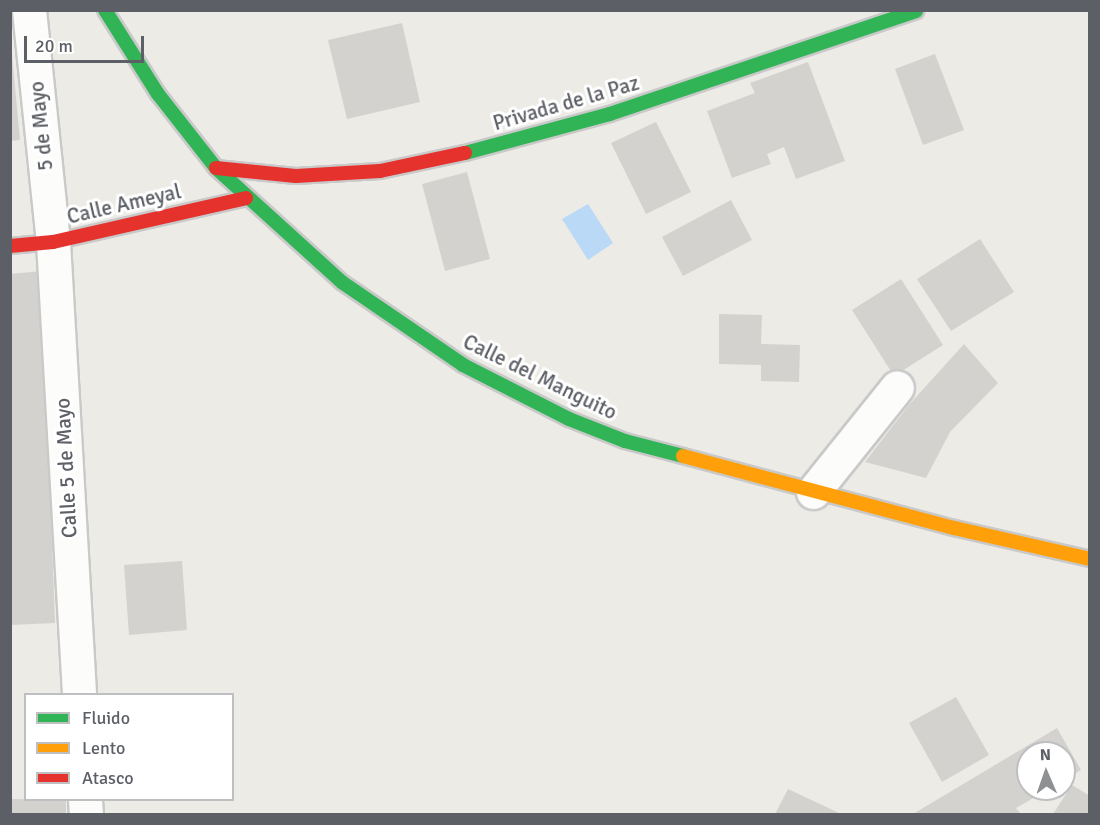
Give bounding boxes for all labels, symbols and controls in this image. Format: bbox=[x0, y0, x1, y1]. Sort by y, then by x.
scale bar bbox=[27, 24, 147, 62]
text: 20 m bbox=[35, 35, 73, 57]
street label: Privada de la Paz bbox=[490, 70, 642, 136]
street label: 5 de Mayo bbox=[24, 80, 58, 172]
street label: Calle Ameyal bbox=[64, 179, 184, 229]
street label: Calle del Manguito bbox=[459, 329, 621, 425]
street label: Calle 5 de Mayo bbox=[50, 397, 82, 539]
legend bbox=[24, 693, 234, 801]
text: Fluido bbox=[82, 707, 130, 729]
text: Lento bbox=[82, 737, 125, 759]
north arrow bbox=[1016, 741, 1076, 801]
text: N bbox=[1040, 745, 1051, 765]
text: Atasco bbox=[82, 767, 134, 789]

